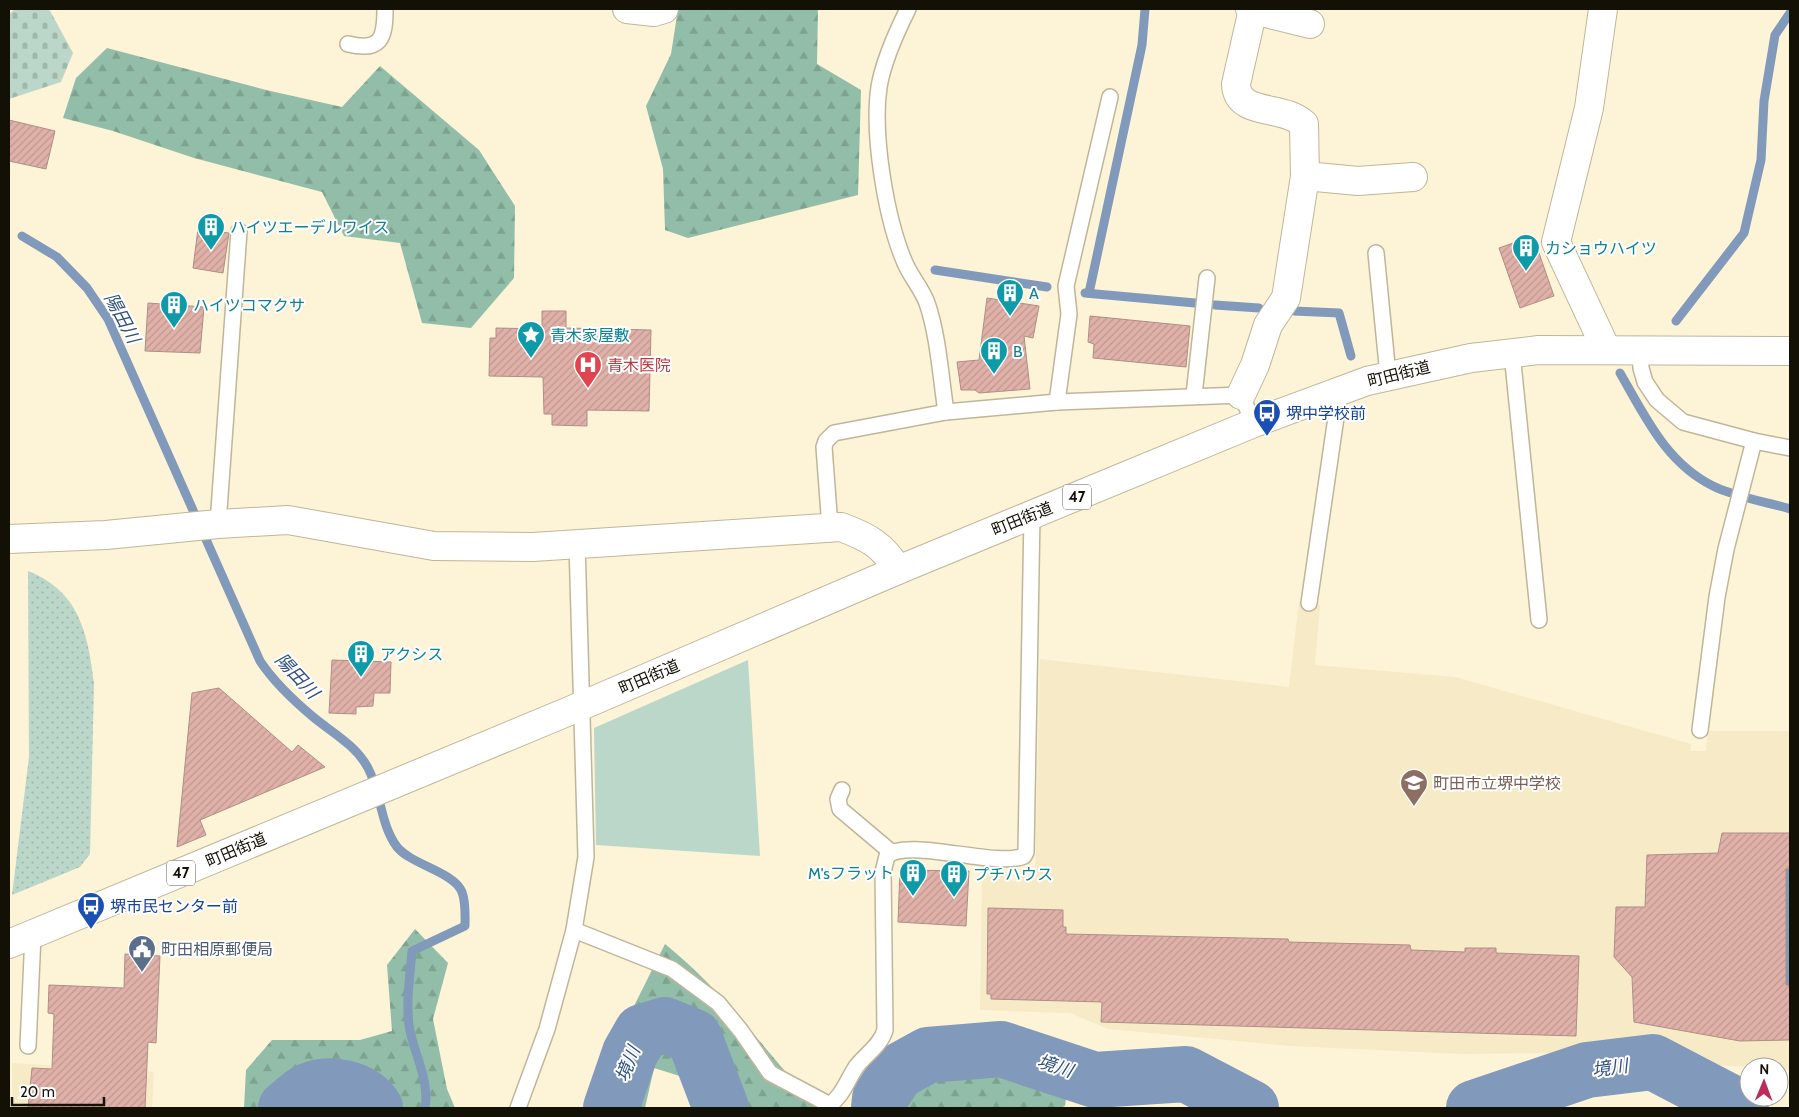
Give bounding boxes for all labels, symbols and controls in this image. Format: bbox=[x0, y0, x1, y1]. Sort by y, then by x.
building icon: ハイツエーデルワイス bbox=[196, 212, 226, 251]
place label: ハイツエーデルワイス bbox=[230, 218, 389, 237]
building icon: カショウハイツ bbox=[1511, 233, 1541, 272]
place label: カショウハイツ bbox=[1545, 239, 1657, 258]
building icon: A bbox=[995, 278, 1025, 317]
place label: A bbox=[1029, 284, 1039, 303]
water label: 陽田川 bbox=[100, 289, 145, 349]
building icon: ハイツコマクサ bbox=[159, 290, 189, 329]
place label: ハイツコマクサ bbox=[193, 296, 305, 315]
place icon: 青木家屋敷 bbox=[516, 320, 546, 359]
place label: 青木家屋敷 bbox=[550, 326, 630, 345]
building icon: B bbox=[979, 336, 1009, 375]
place label: B bbox=[1013, 342, 1023, 361]
hospital icon: 青木医院 bbox=[573, 350, 603, 389]
place label: 青木医院 bbox=[607, 356, 671, 375]
street label: 町田街道 bbox=[1366, 357, 1432, 391]
bus stop icon: 堺中学校前 bbox=[1252, 398, 1282, 437]
place label: 堺中学校前 bbox=[1286, 404, 1366, 423]
road number: 47 bbox=[1063, 484, 1091, 510]
street label: 町田街道 bbox=[989, 498, 1055, 540]
building icon: アクシス bbox=[346, 639, 376, 678]
place label: アクシス bbox=[380, 645, 443, 664]
water label: 陽田川 bbox=[271, 649, 325, 705]
street label: 町田街道 bbox=[616, 656, 682, 698]
school or university icon: 町田市立堺中学校 bbox=[1399, 768, 1429, 807]
place label: 町田市立堺中学校 bbox=[1433, 774, 1561, 793]
street label: 町田街道 bbox=[203, 829, 269, 871]
building icon: M'sフラット bbox=[898, 858, 928, 897]
building icon: プチハウス bbox=[939, 859, 969, 898]
road number: 47 bbox=[167, 860, 195, 886]
place label: M'sフラット bbox=[808, 864, 894, 883]
place label: プチハウス bbox=[973, 865, 1053, 884]
bus stop icon: 堺市民センター前 bbox=[76, 891, 106, 930]
place label: 堺市民センター前 bbox=[110, 897, 238, 916]
public building icon: 町田相原郵便局 bbox=[127, 934, 157, 973]
place label: 町田相原郵便局 bbox=[161, 940, 273, 959]
water label: 境川 bbox=[611, 1041, 646, 1085]
water label: 境川 bbox=[1034, 1050, 1077, 1083]
water label: 境川 bbox=[1591, 1054, 1631, 1081]
north arrow bbox=[1739, 1057, 1789, 1107]
text: N bbox=[1759, 1060, 1769, 1078]
scale bar bbox=[12, 1074, 105, 1106]
text: 20 m bbox=[20, 1083, 55, 1101]

